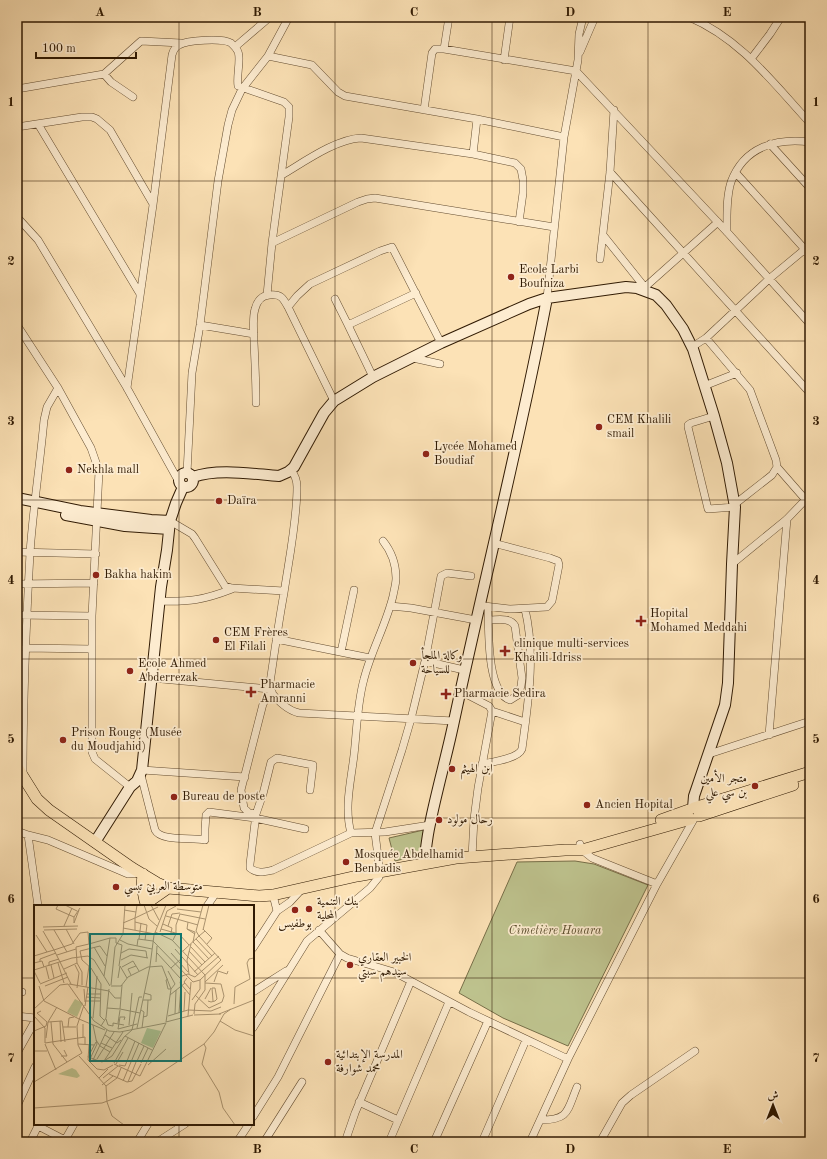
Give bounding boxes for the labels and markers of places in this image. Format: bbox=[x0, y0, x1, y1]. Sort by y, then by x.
place label: Ecole Larbi Boufniza bbox=[519, 264, 579, 290]
marker: Ecole Larbi Boufniza bbox=[506, 272, 516, 282]
place label: CEM Khalili smail bbox=[607, 414, 671, 440]
marker: CEM Khalili smail bbox=[594, 422, 604, 432]
place label: Lycée Mohamed Boudiaf bbox=[434, 441, 517, 467]
marker: Lycée Mohamed Boudiaf bbox=[421, 449, 431, 459]
place label: Nekhla mall bbox=[77, 464, 139, 476]
marker: Nekhla mall bbox=[64, 465, 74, 475]
place label: Daïra bbox=[227, 495, 257, 507]
marker: Daïra bbox=[214, 496, 224, 506]
place label: Bakha hakim bbox=[104, 569, 172, 581]
marker: Bakha hakim bbox=[91, 570, 101, 580]
place label: Hopital Mohamed Meddahi bbox=[650, 608, 747, 634]
marker: Hopital Mohamed Meddahi bbox=[635, 615, 647, 627]
place label: CEM Frères El Filali bbox=[224, 627, 288, 653]
marker: CEM Frères El Filali bbox=[211, 635, 221, 645]
place label: clinique multi-services Khalili Idriss bbox=[514, 638, 629, 664]
marker: clinique multi-services Khalili Idriss bbox=[499, 645, 511, 657]
place label: وكالة الملجأ للسياحة bbox=[421, 647, 463, 676]
place label: Ecole Ahmed Abderrezak bbox=[138, 658, 207, 684]
marker: وكالة الملجأ للسياحة bbox=[408, 658, 418, 668]
marker: Ecole Ahmed Abderrezak bbox=[125, 666, 135, 676]
place label: Pharmacie Amranni bbox=[260, 679, 315, 705]
marker: Pharmacie Amranni bbox=[245, 686, 257, 698]
place label: Pharmacie Sedira bbox=[454, 688, 546, 700]
marker: Pharmacie Sedira bbox=[441, 689, 451, 699]
place label: Prison Rouge (Musée du Moudjahid) bbox=[71, 726, 182, 753]
marker: Prison Rouge (Musée du Moudjahid) bbox=[58, 735, 68, 745]
place label: ابن الهيثم bbox=[460, 763, 493, 780]
marker: ابن الهيثم bbox=[447, 764, 457, 774]
place label: متجر الأمين بن سي علي bbox=[701, 769, 748, 804]
marker: متجر الأمين بن سي علي bbox=[750, 781, 760, 791]
place label: Bureau de poste bbox=[182, 791, 266, 803]
marker: Bureau de poste bbox=[169, 792, 179, 802]
place label: Ancien Hopital bbox=[595, 799, 673, 811]
marker: Ancien Hopital bbox=[582, 800, 592, 810]
place label: رحال مولود bbox=[447, 814, 493, 827]
marker: رحال مولود bbox=[434, 815, 444, 825]
place label: Mosquée Abdelhamid Benbadis bbox=[354, 849, 464, 875]
marker: Mosquée Abdelhamid Benbadis bbox=[341, 857, 351, 867]
place label: متوسطة العربي تبسي bbox=[124, 881, 203, 897]
marker: متوسطة العربي تبسي bbox=[111, 882, 121, 892]
place label: بنك التنمية المحلية bbox=[317, 895, 359, 922]
marker: بنك التنمية المحلية bbox=[304, 904, 314, 914]
marker: بوطفيس bbox=[290, 905, 300, 915]
place label: بوطفيس bbox=[278, 918, 312, 932]
place label: الخبير العقاري سيدهم سبتي bbox=[358, 952, 412, 983]
marker: الخبير العقاري سيدهم سبتي bbox=[345, 960, 355, 970]
place label: المدرسة الإبتدائية محمد شوارفة bbox=[336, 1049, 403, 1076]
marker: المدرسة الإبتدائية محمد شوارفة bbox=[323, 1057, 333, 1067]

